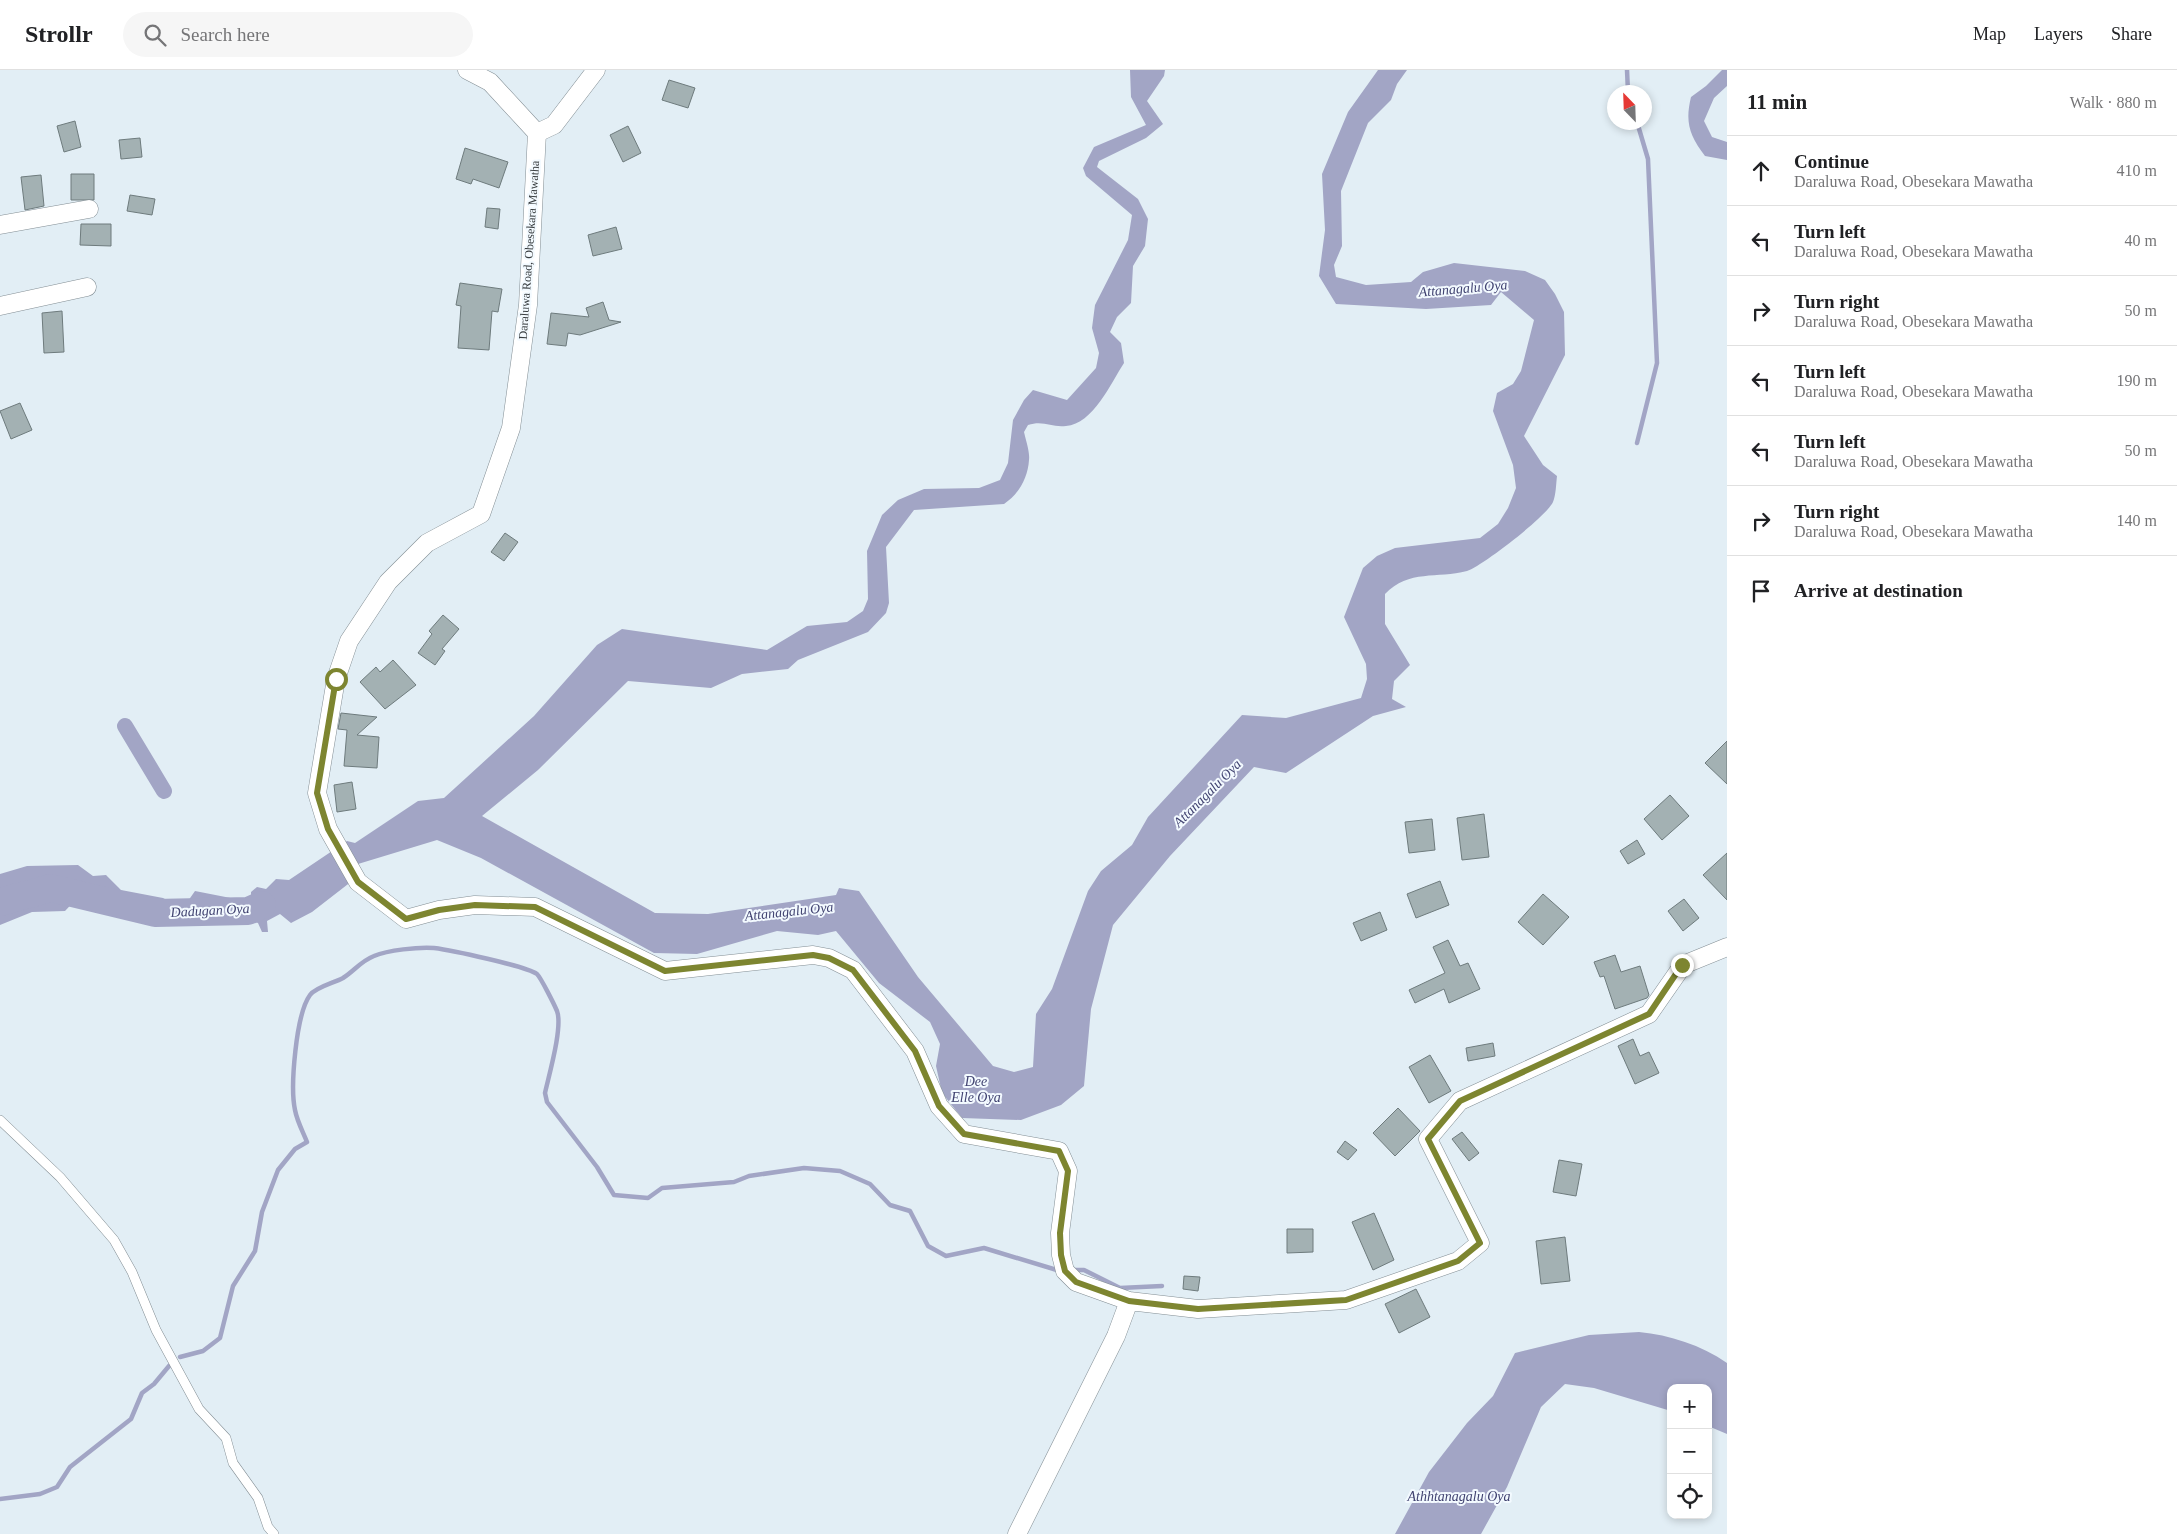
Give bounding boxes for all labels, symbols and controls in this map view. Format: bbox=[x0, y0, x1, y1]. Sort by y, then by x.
search box bbox=[123, 12, 473, 57]
text: Strollr bbox=[25, 21, 93, 47]
icon: search bbox=[141, 21, 169, 49]
text: Search here bbox=[181, 24, 270, 45]
text: Map bbox=[1973, 24, 2006, 44]
text: Layers bbox=[2034, 24, 2083, 44]
text: Share bbox=[2111, 24, 2152, 44]
north arrow bbox=[1607, 85, 1652, 130]
text: 11 min bbox=[1747, 90, 1807, 114]
text: Walk · 880 m bbox=[2070, 94, 2157, 111]
text: Continue bbox=[1794, 151, 1869, 172]
icon: ahead bbox=[1747, 157, 1775, 185]
street label: Daraluwa Road, Obesekara Mawatha bbox=[516, 159, 542, 340]
text: 410 m bbox=[2117, 162, 2157, 179]
text: Daraluwa Road, Obesekara Mawatha bbox=[1794, 173, 2033, 190]
text: Turn left bbox=[1794, 221, 1866, 242]
icon: left bbox=[1747, 227, 1775, 255]
text: 40 m bbox=[2125, 232, 2157, 249]
text: Daraluwa Road, Obesekara Mawatha bbox=[1794, 243, 2033, 260]
water label: Attanagalu Oya bbox=[1417, 277, 1508, 300]
text: Turn right bbox=[1794, 291, 1879, 312]
icon: right bbox=[1747, 297, 1775, 325]
text: 50 m bbox=[2125, 302, 2157, 319]
text: Daraluwa Road, Obesekara Mawatha bbox=[1794, 313, 2033, 330]
text: Turn left bbox=[1794, 361, 1866, 382]
icon: left bbox=[1747, 367, 1775, 395]
text: 190 m bbox=[2117, 372, 2157, 389]
text: Daraluwa Road, Obesekara Mawatha bbox=[1794, 383, 2033, 400]
text: Turn left bbox=[1794, 431, 1866, 452]
icon: left bbox=[1747, 437, 1775, 465]
text: 50 m bbox=[2125, 442, 2157, 459]
text: Daraluwa Road, Obesekara Mawatha bbox=[1794, 453, 2033, 470]
text: Turn right bbox=[1794, 501, 1879, 522]
icon: right bbox=[1747, 507, 1775, 535]
text: 140 m bbox=[2117, 512, 2157, 529]
text: Daraluwa Road, Obesekara Mawatha bbox=[1794, 523, 2033, 540]
icon: arrive bbox=[1747, 577, 1775, 605]
text: Arrive at destination bbox=[1794, 580, 1963, 601]
route start bbox=[325, 668, 348, 691]
water label: Attanagalu Oya bbox=[1170, 757, 1244, 831]
water label: Attanagalu Oya bbox=[743, 899, 834, 924]
water label: Dadugan Oya bbox=[169, 901, 250, 920]
route end bbox=[1671, 954, 1694, 977]
water label: Dee Elle Oya bbox=[950, 1074, 1001, 1105]
map controls bbox=[1667, 1384, 1712, 1519]
button: + bbox=[1667, 1384, 1712, 1429]
button: − bbox=[1667, 1429, 1712, 1474]
button: locate bbox=[1667, 1474, 1712, 1519]
water label: Athhtanagalu Oya bbox=[1406, 1489, 1511, 1504]

